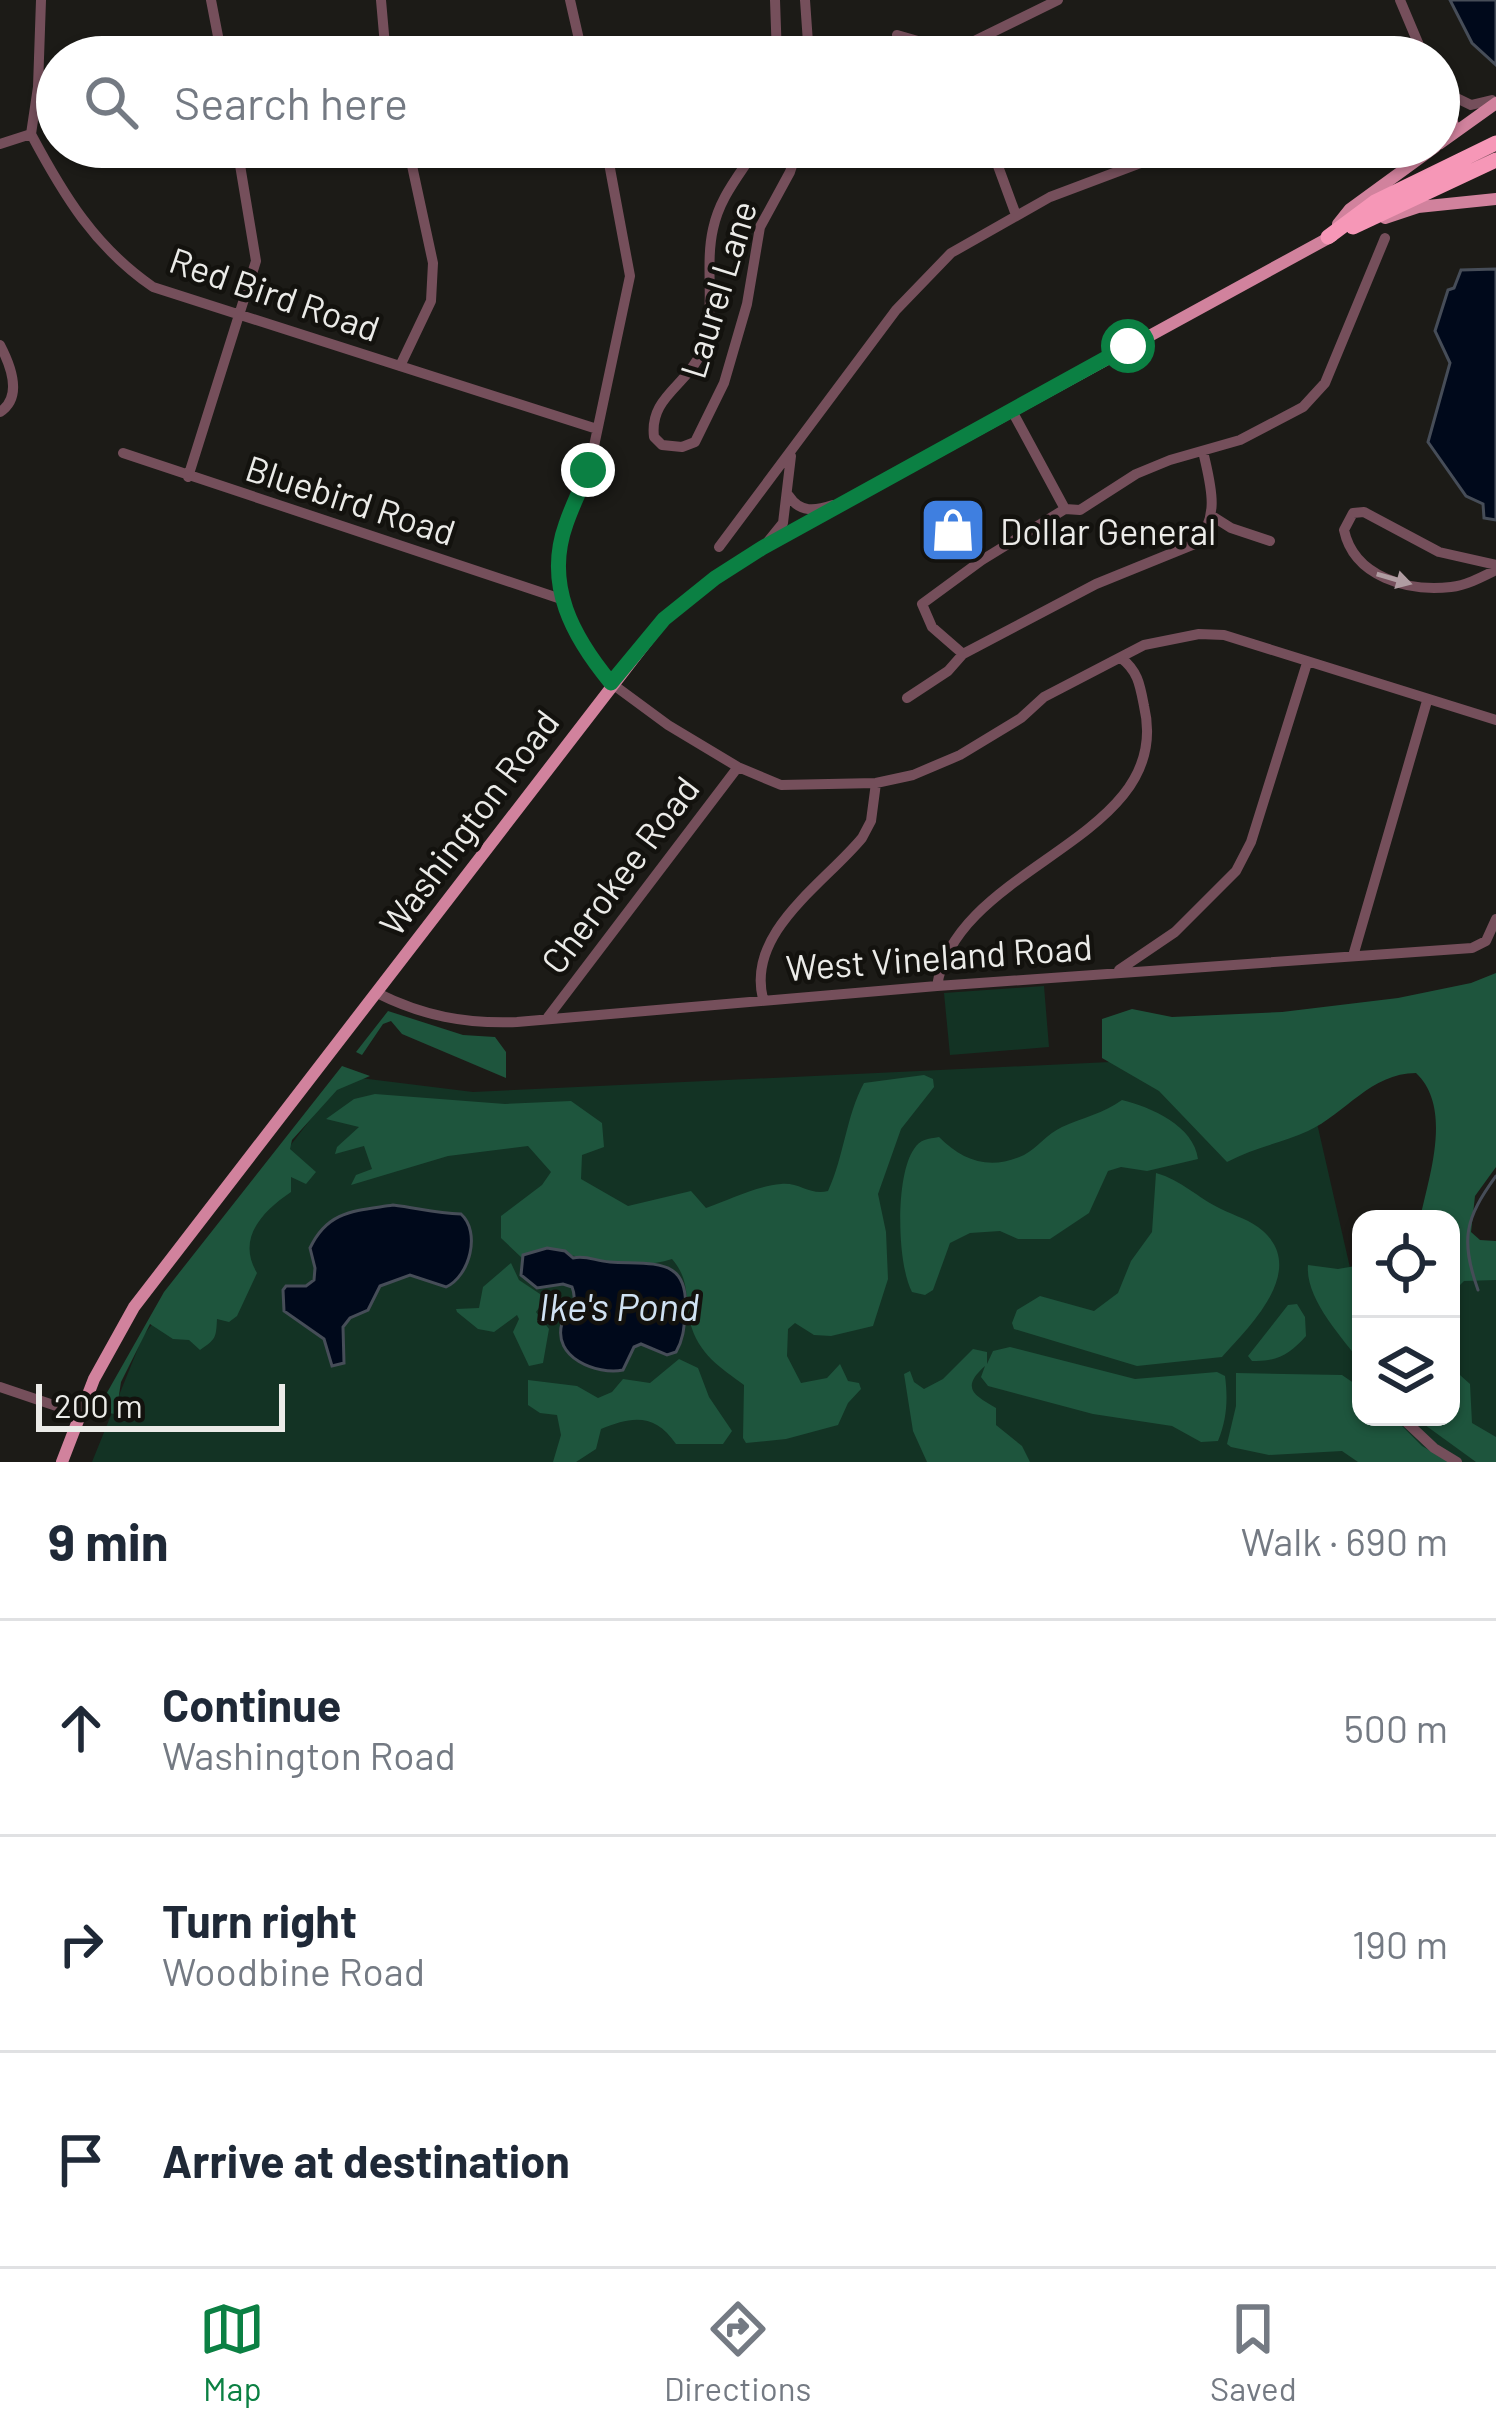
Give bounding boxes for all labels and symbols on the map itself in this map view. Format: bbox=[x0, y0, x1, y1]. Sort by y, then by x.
street label: Laurel Lane bbox=[670, 195, 764, 383]
street label: Red Bird Road bbox=[164, 237, 386, 349]
route start bbox=[1101, 319, 1155, 373]
route end bbox=[561, 443, 615, 497]
street label: Bluebird Road bbox=[241, 445, 461, 553]
shop icon: Dollar General bbox=[918, 495, 988, 565]
place label: Dollar General bbox=[1000, 509, 1216, 552]
one-way arrow bbox=[1376, 571, 1413, 589]
street label: Washington Road bbox=[369, 701, 567, 943]
street label: Cherokee Road bbox=[531, 767, 707, 981]
street label: West Vineland Road bbox=[784, 924, 1094, 988]
water label: Ike's Pond bbox=[539, 1282, 699, 1329]
scale bar bbox=[36, 1378, 285, 1431]

